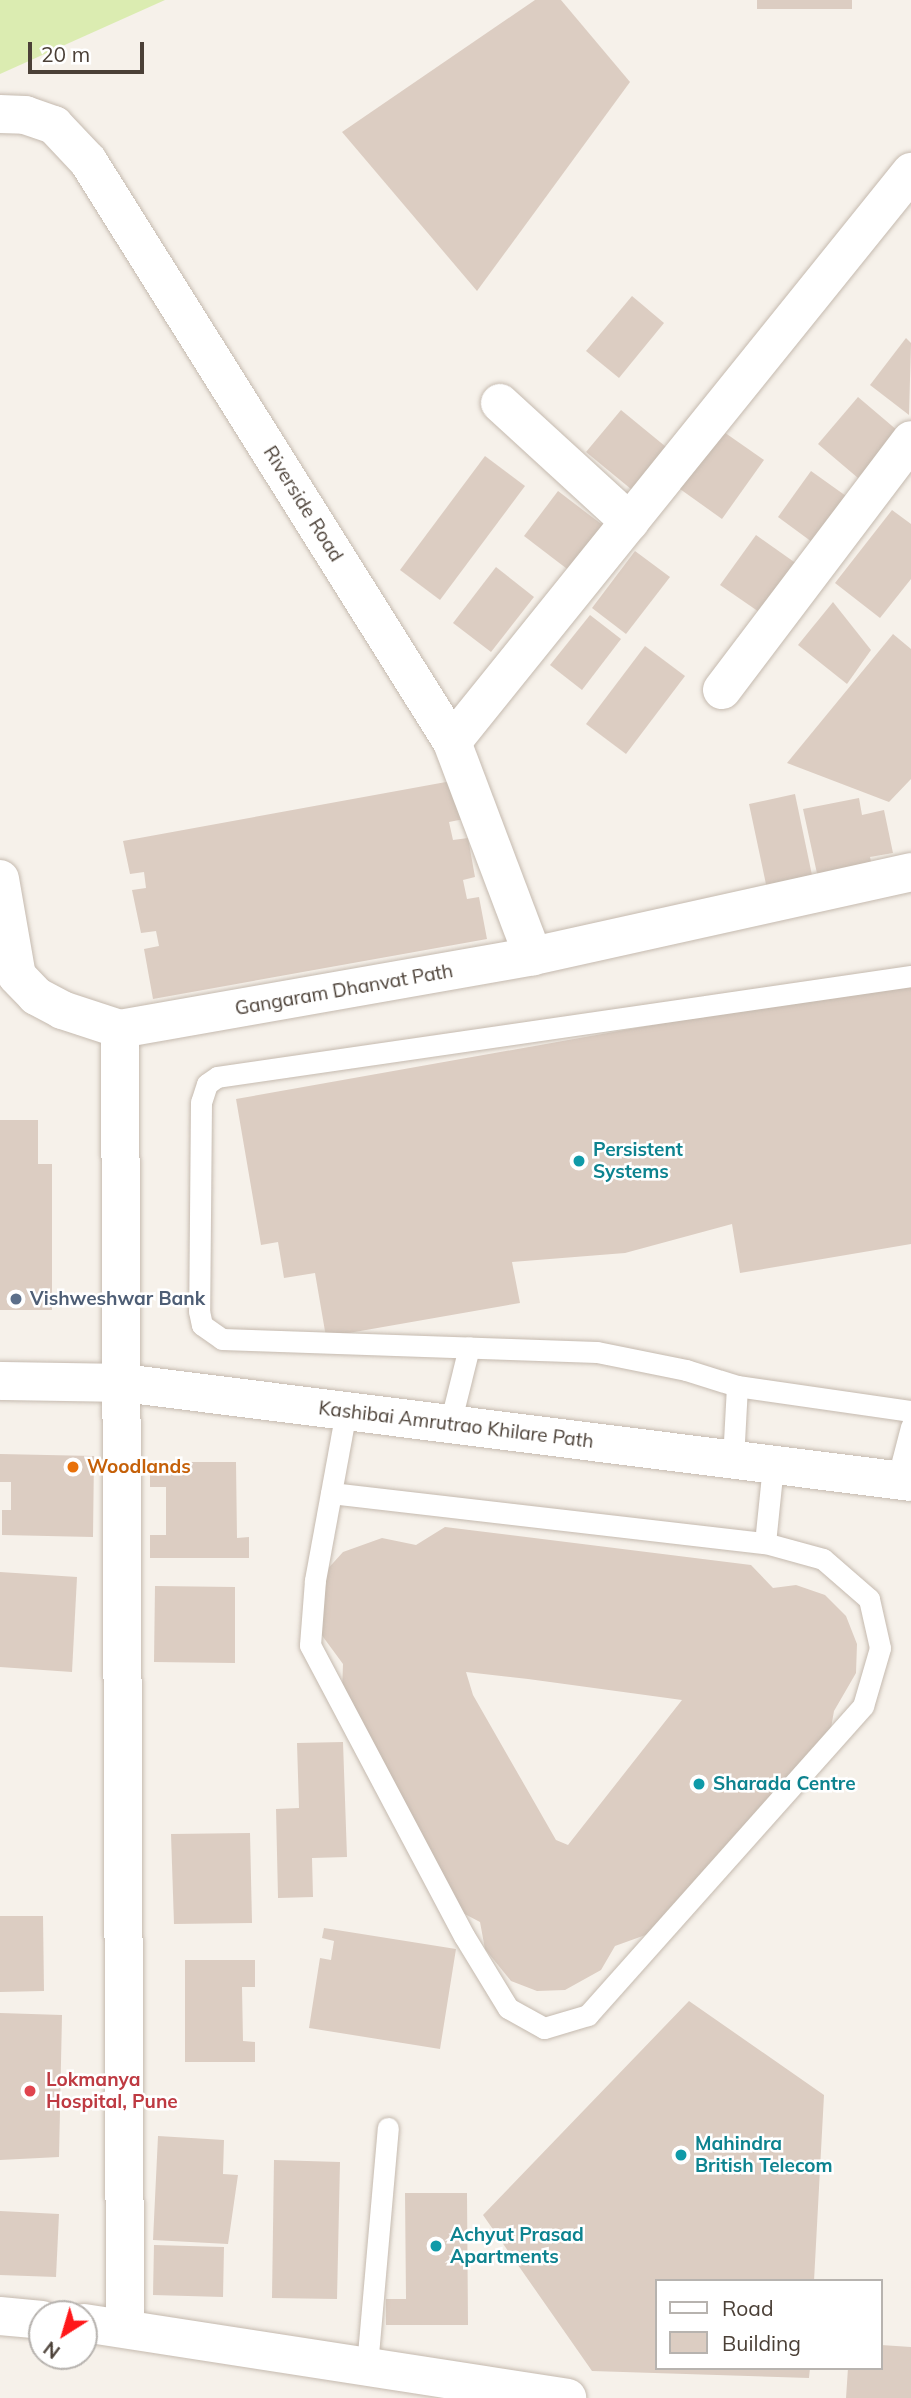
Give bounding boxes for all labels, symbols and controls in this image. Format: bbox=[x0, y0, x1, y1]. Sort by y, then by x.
scale bar bbox=[32, 28, 147, 72]
text: 20 m bbox=[41, 41, 90, 67]
street label: Riverside Road bbox=[258, 442, 348, 566]
street label: Gangaram Dhanvat Path bbox=[233, 960, 455, 1020]
place label: Persistent Systems bbox=[593, 1139, 683, 1183]
marker: Persistent Systems bbox=[571, 1153, 587, 1169]
place label: Vishweshwar Bank bbox=[30, 1288, 205, 1310]
marker: Vishweshwar Bank bbox=[8, 1291, 24, 1307]
street label: Kashibai Amrutrao Khilare Path bbox=[317, 1397, 595, 1453]
place label: Woodlands bbox=[87, 1456, 191, 1478]
marker: Woodlands bbox=[65, 1459, 81, 1475]
place label: Sharada Centre bbox=[713, 1773, 856, 1795]
marker: Sharada Centre bbox=[691, 1776, 707, 1792]
place label: Lokmanya Hospital, Pune bbox=[46, 2069, 178, 2113]
marker: Lokmanya Hospital, Pune bbox=[20, 2081, 40, 2101]
place label: Mahindra British Telecom bbox=[695, 2133, 833, 2177]
marker: Mahindra British Telecom bbox=[673, 2147, 689, 2163]
place label: Achyut Prasad Apartments bbox=[450, 2224, 584, 2268]
marker: Achyut Prasad Apartments bbox=[428, 2238, 444, 2254]
legend bbox=[656, 2279, 883, 2370]
text: Road bbox=[722, 2295, 773, 2321]
north arrow bbox=[28, 2300, 98, 2370]
text: Building bbox=[722, 2330, 801, 2356]
text: N bbox=[39, 2336, 65, 2364]

